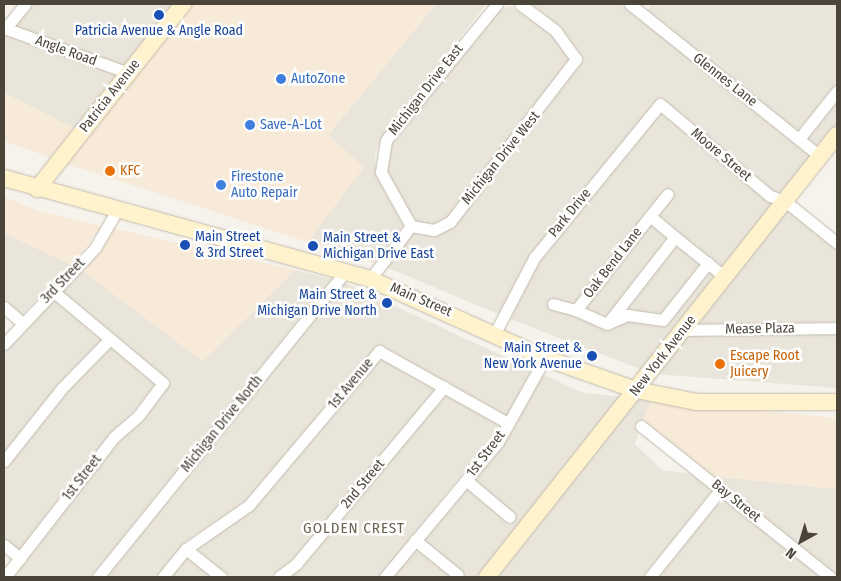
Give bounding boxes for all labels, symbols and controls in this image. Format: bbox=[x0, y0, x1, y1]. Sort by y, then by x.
marker: Patricia Avenue & Angle Road bbox=[153, 9, 165, 21]
place label: Patricia Avenue & Angle Road bbox=[75, 23, 243, 39]
street label: Angle Road bbox=[33, 32, 99, 70]
street label: Michigan Drive East bbox=[385, 41, 467, 139]
street label: Glennes Lane bbox=[690, 50, 760, 110]
street label: Patricia Avenue bbox=[76, 56, 144, 136]
place label: AutoZone bbox=[291, 71, 345, 87]
marker: AutoZone bbox=[275, 73, 287, 85]
street label: Michigan Drive West bbox=[458, 108, 544, 208]
place label: Save-A-Lot bbox=[260, 117, 322, 133]
marker: Save-A-Lot bbox=[244, 119, 256, 131]
street label: Moore Street bbox=[687, 125, 755, 185]
place label: KFC bbox=[120, 163, 140, 179]
marker: KFC bbox=[104, 165, 116, 177]
place label: Firestone Auto Repair bbox=[231, 169, 298, 202]
marker: Firestone Auto Repair bbox=[215, 179, 227, 191]
street label: Park Drive bbox=[545, 185, 595, 241]
street label: Oak Bend Lane bbox=[580, 224, 646, 302]
place label: Main Street & 3rd Street bbox=[195, 229, 264, 262]
place label: Main Street & Michigan Drive East bbox=[323, 230, 434, 262]
marker: Main Street & 3rd Street bbox=[179, 239, 191, 251]
marker: Main Street & Michigan Drive East bbox=[307, 240, 319, 252]
street label: 3rd Street bbox=[37, 255, 89, 307]
street label: Main Street bbox=[388, 279, 454, 321]
place label: Main Street & Michigan Drive North bbox=[257, 287, 377, 320]
marker: Main Street & Michigan Drive North bbox=[381, 297, 393, 309]
street label: New York Avenue bbox=[626, 312, 700, 400]
street label: Mease Plaza bbox=[725, 320, 795, 338]
place label: Main Street & New York Avenue bbox=[484, 340, 582, 372]
place label: Escape Root Juicery bbox=[730, 348, 800, 381]
marker: Main Street & New York Avenue bbox=[586, 350, 598, 362]
street label: 1st Avenue bbox=[325, 355, 377, 413]
marker: Escape Root Juicery bbox=[714, 358, 726, 370]
street label: Michigan Drive North bbox=[178, 372, 266, 476]
street label: 1st Street bbox=[463, 427, 509, 481]
street label: 1st Street bbox=[59, 452, 105, 504]
street label: 2nd Street bbox=[338, 456, 388, 512]
street label: Bay Street bbox=[708, 476, 764, 526]
north arrow bbox=[776, 516, 826, 566]
district label: GOLDEN CREST bbox=[302, 520, 406, 538]
text: N bbox=[783, 544, 800, 562]

